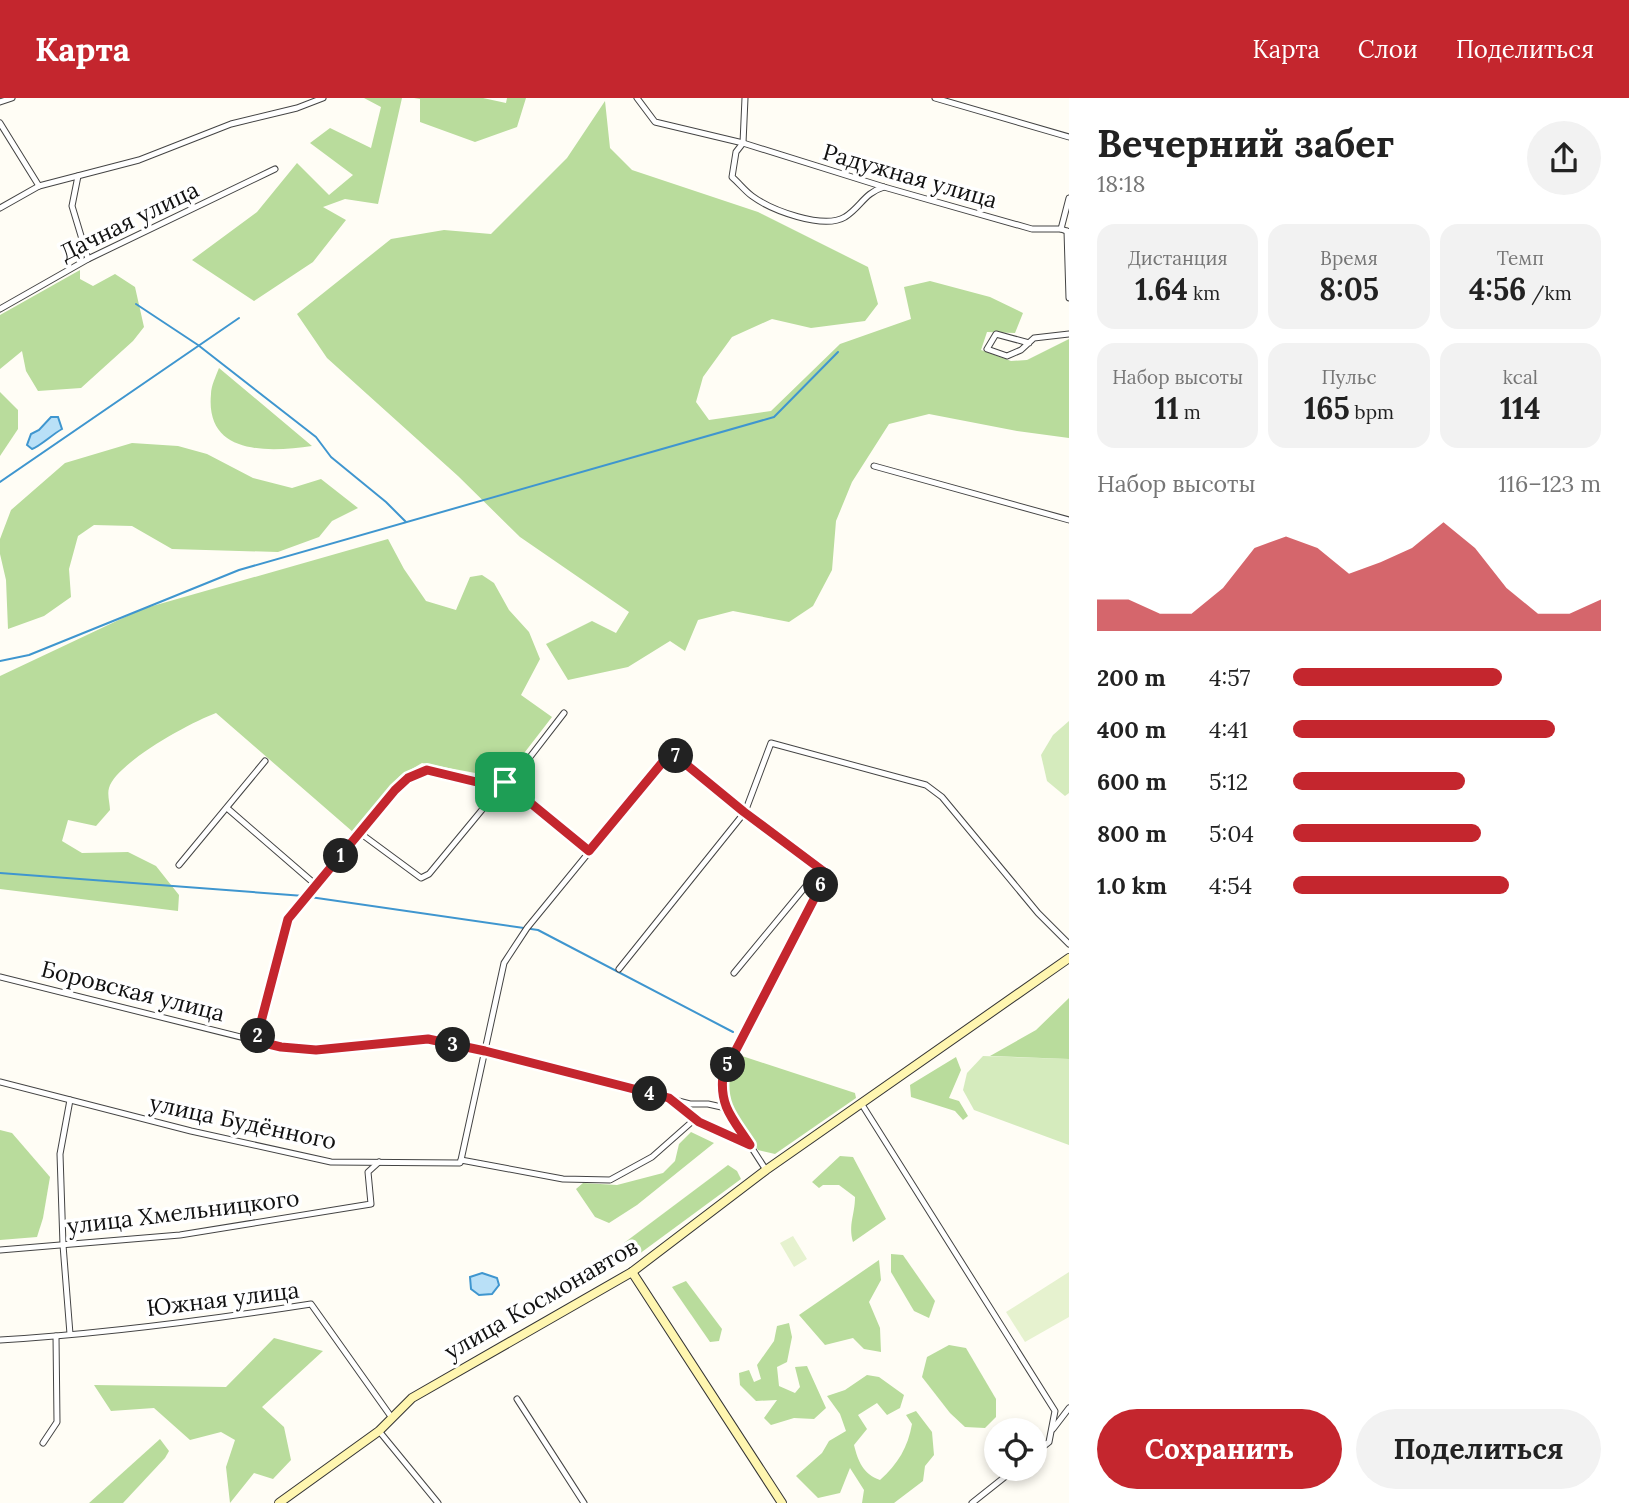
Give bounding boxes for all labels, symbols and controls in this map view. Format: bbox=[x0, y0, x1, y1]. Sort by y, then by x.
text: Карта bbox=[35, 28, 130, 70]
text: Карта bbox=[1252, 34, 1320, 65]
text: Слои bbox=[1358, 34, 1418, 65]
text: Поделиться bbox=[1456, 34, 1594, 65]
text: Вечерний забег bbox=[1097, 119, 1395, 167]
button: share bbox=[1527, 121, 1601, 195]
street label: Радужная улица bbox=[819, 137, 1001, 214]
text: 18:18 bbox=[1097, 169, 1145, 198]
street label: Дачная улица bbox=[54, 174, 203, 267]
text: Дистанция bbox=[1128, 246, 1228, 270]
text: Время bbox=[1320, 246, 1378, 270]
text: Темп bbox=[1497, 246, 1544, 270]
text: 1.64 bbox=[1135, 270, 1188, 308]
text: 8:05 bbox=[1319, 270, 1379, 308]
text: 4:56 bbox=[1469, 270, 1526, 308]
text: km bbox=[1188, 281, 1220, 305]
text: /km bbox=[1526, 281, 1572, 305]
text: Набор высоты bbox=[1112, 365, 1243, 389]
text: Пульс bbox=[1321, 365, 1377, 389]
text: kcal bbox=[1503, 365, 1538, 389]
text: 11 bbox=[1154, 389, 1179, 427]
text: 165 bbox=[1304, 389, 1350, 427]
text: 114 bbox=[1500, 389, 1541, 427]
text: m bbox=[1179, 400, 1201, 424]
text: bpm bbox=[1350, 400, 1394, 424]
text: Набор высоты bbox=[1097, 469, 1255, 498]
text: 116–123 m bbox=[1498, 469, 1601, 498]
text: 200 m bbox=[1097, 663, 1166, 692]
text: 4:57 bbox=[1209, 663, 1250, 692]
text: 400 m bbox=[1097, 715, 1166, 744]
text: 4:41 bbox=[1209, 715, 1248, 744]
pin: 7 bbox=[658, 738, 694, 774]
text: 7 bbox=[671, 743, 680, 767]
pin bbox=[475, 752, 535, 812]
icon: arrive bbox=[486, 763, 524, 801]
text: 600 m bbox=[1097, 767, 1167, 796]
text: 5:12 bbox=[1209, 767, 1248, 796]
text: 800 m bbox=[1097, 819, 1167, 848]
text: 5:04 bbox=[1209, 819, 1254, 848]
pin: 1 bbox=[324, 838, 358, 874]
text: 1 bbox=[337, 843, 344, 867]
pin: 6 bbox=[804, 868, 838, 902]
text: 1.0 km bbox=[1097, 871, 1167, 900]
text: 4:54 bbox=[1209, 871, 1252, 900]
text: 6 bbox=[815, 872, 826, 896]
street label: Боровская улица bbox=[38, 954, 228, 1027]
pin: 2 bbox=[240, 1018, 276, 1054]
text: 2 bbox=[252, 1023, 263, 1047]
pin: 3 bbox=[435, 1028, 470, 1062]
text: 3 bbox=[447, 1032, 458, 1056]
pin: 5 bbox=[710, 1048, 746, 1082]
text: 5 bbox=[722, 1052, 733, 1076]
pin: 4 bbox=[632, 1076, 668, 1112]
text: 4 bbox=[644, 1081, 655, 1105]
street label: улица Будённого bbox=[147, 1088, 339, 1155]
street label: улица Хмельницкого bbox=[65, 1183, 301, 1240]
street label: улица Космонавтов bbox=[439, 1231, 643, 1366]
street label: Южная улица bbox=[145, 1275, 301, 1322]
button: Сохранить bbox=[1097, 1409, 1342, 1489]
button: Поделиться bbox=[1356, 1409, 1601, 1489]
map controls bbox=[984, 1418, 1047, 1481]
button: locate bbox=[984, 1418, 1047, 1481]

